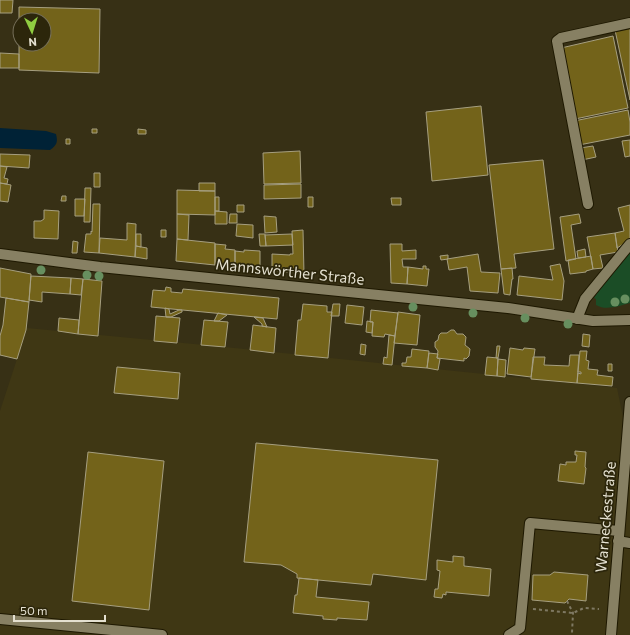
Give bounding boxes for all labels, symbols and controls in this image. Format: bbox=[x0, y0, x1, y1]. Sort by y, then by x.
north arrow bbox=[12, 12, 52, 52]
text: N bbox=[28, 36, 37, 49]
street label: Mannswörther Straße bbox=[215, 254, 365, 288]
street label: Warneckestraße bbox=[591, 461, 619, 573]
scale bar bbox=[14, 597, 105, 623]
text: 50 m bbox=[20, 603, 48, 617]

